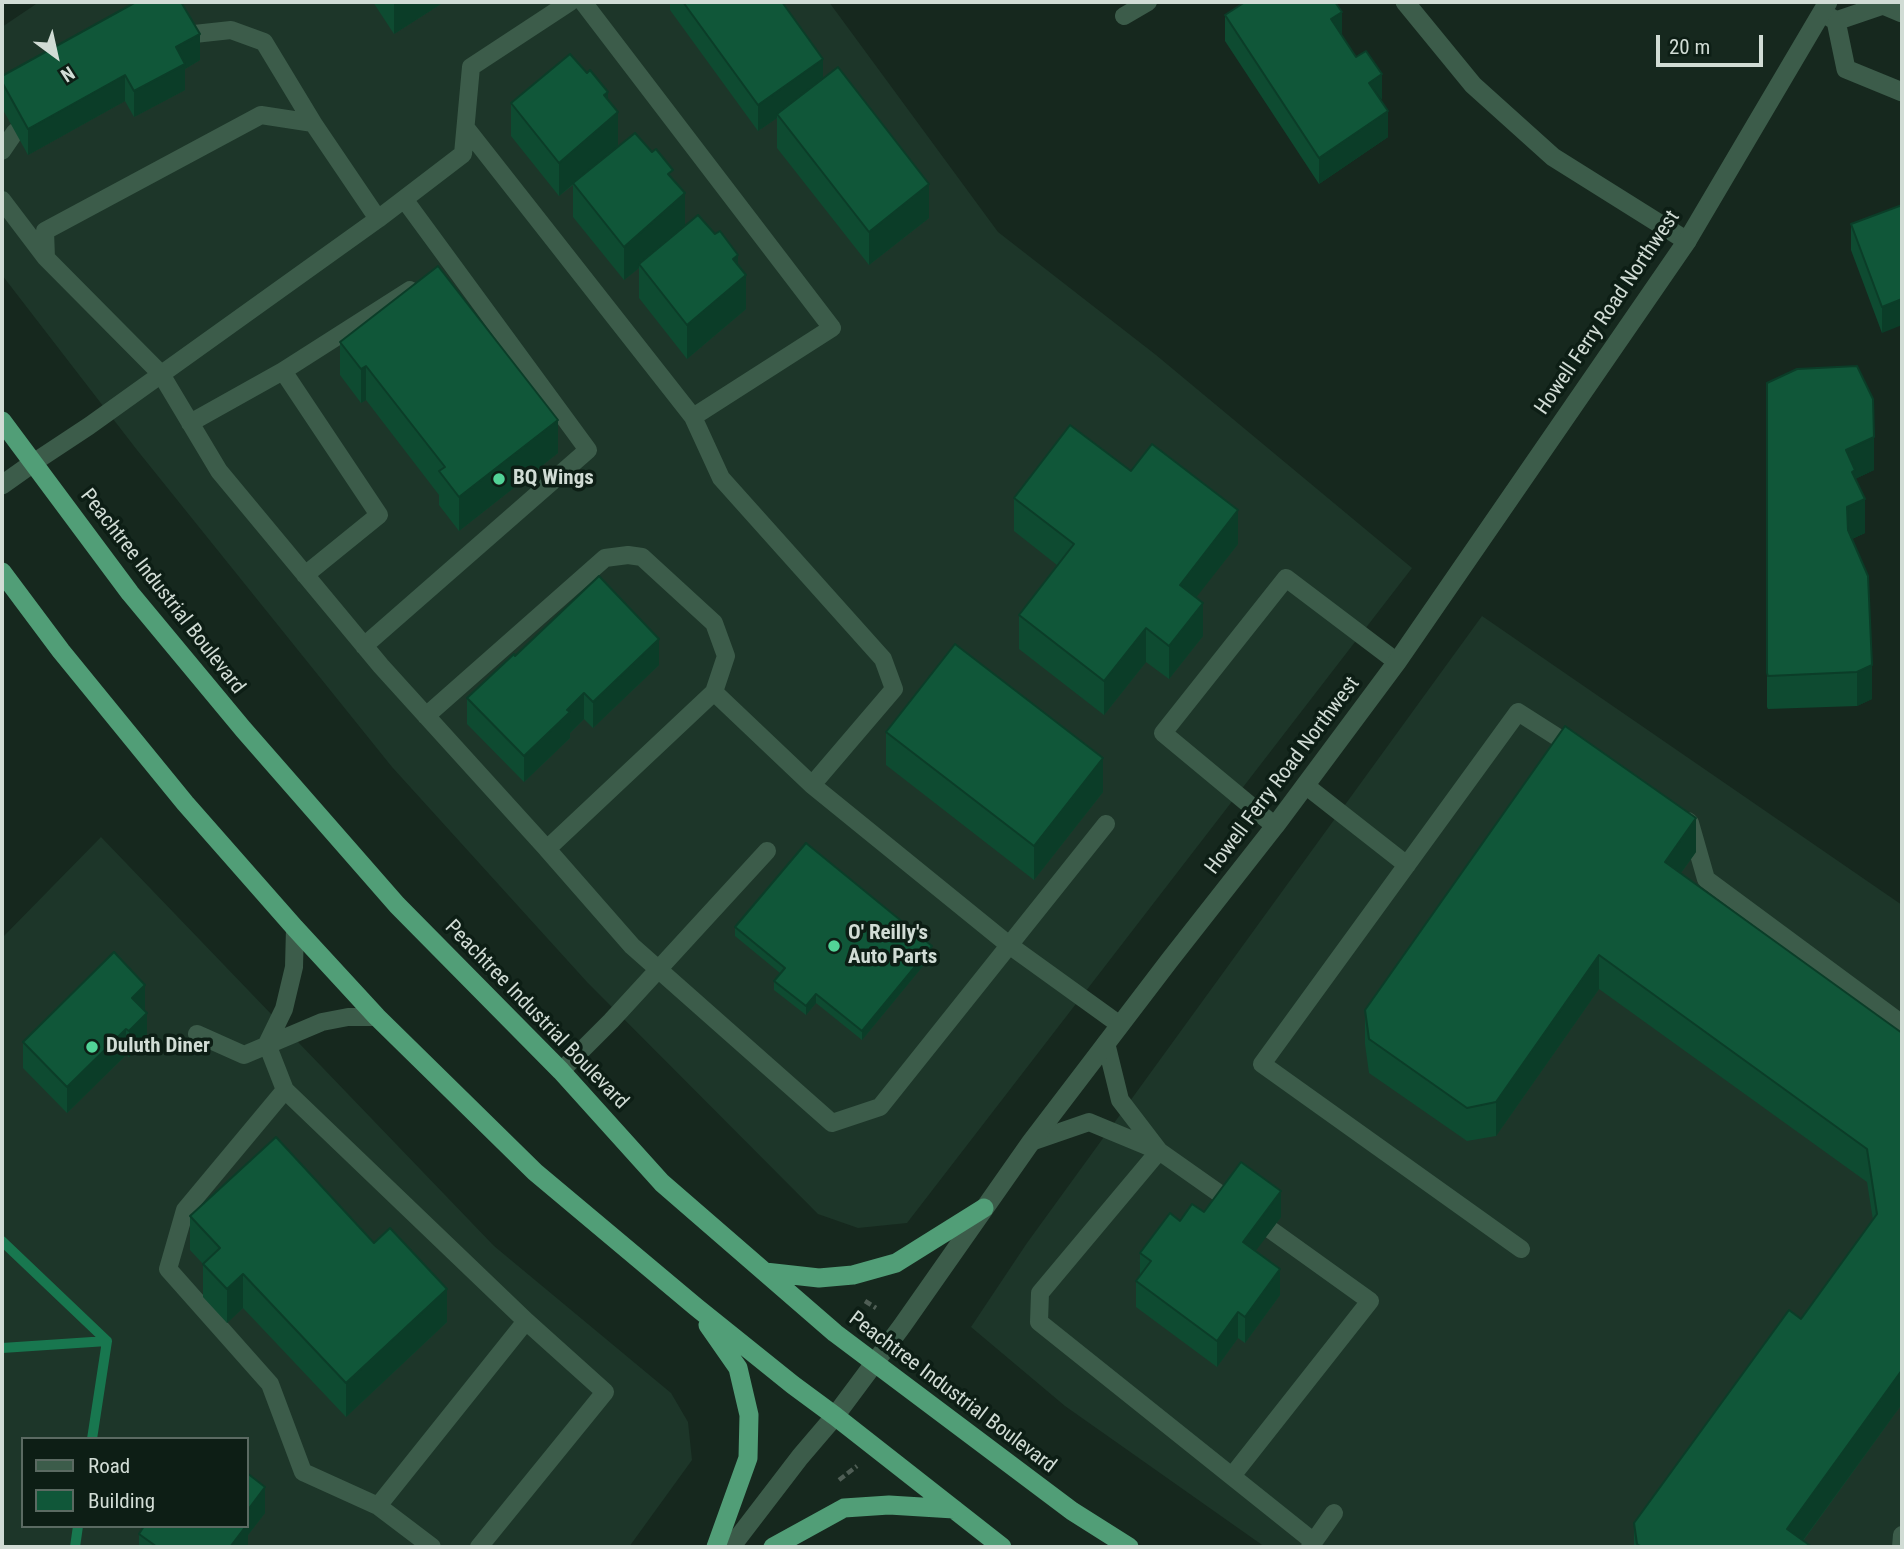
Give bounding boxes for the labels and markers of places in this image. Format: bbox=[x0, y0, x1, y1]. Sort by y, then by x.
place label: BQ Wings bbox=[513, 466, 594, 492]
marker: BQ Wings bbox=[491, 471, 507, 487]
place label: O' Reilly's Auto Parts bbox=[848, 921, 937, 971]
marker: O' Reilly's Auto Parts bbox=[826, 938, 842, 954]
place label: Duluth Diner bbox=[106, 1034, 210, 1060]
marker: Duluth Diner bbox=[84, 1039, 100, 1055]

